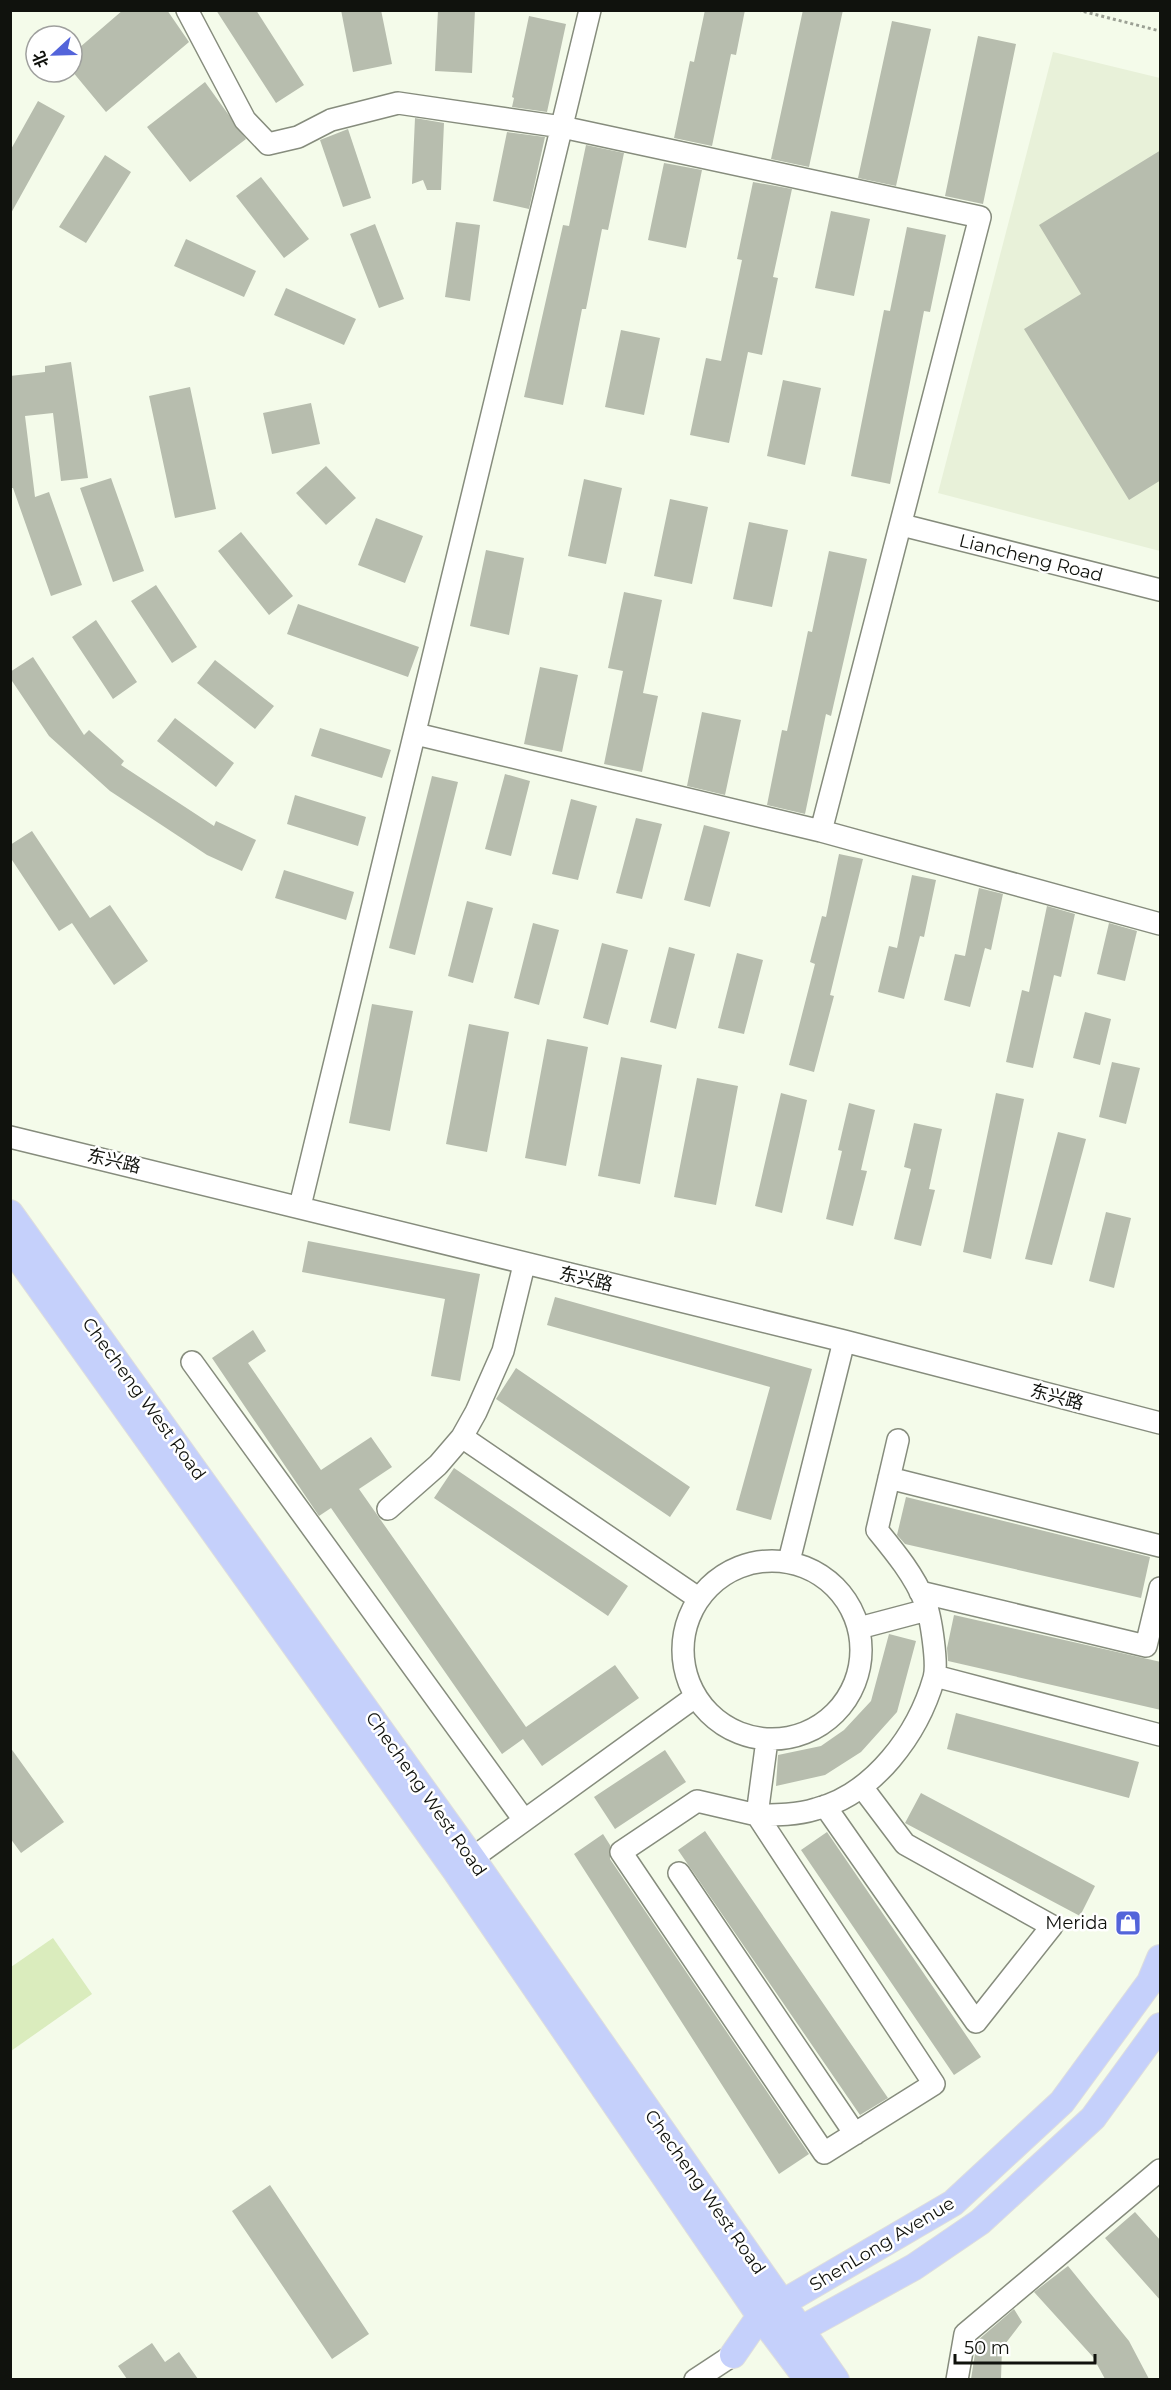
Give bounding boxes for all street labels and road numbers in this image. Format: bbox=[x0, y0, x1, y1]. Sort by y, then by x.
street label: Liancheng Road bbox=[957, 529, 1105, 587]
street label: 东兴路 bbox=[85, 1144, 143, 1178]
street label: 东兴路 bbox=[557, 1262, 615, 1296]
street label: Checheng West Road bbox=[78, 1313, 210, 1485]
street label: 东兴路 bbox=[1028, 1379, 1086, 1415]
street label: Checheng West Road bbox=[361, 1707, 491, 1881]
street label: Checheng West Road bbox=[640, 2105, 770, 2279]
street label: ShenLong Avenue bbox=[806, 2192, 959, 2296]

